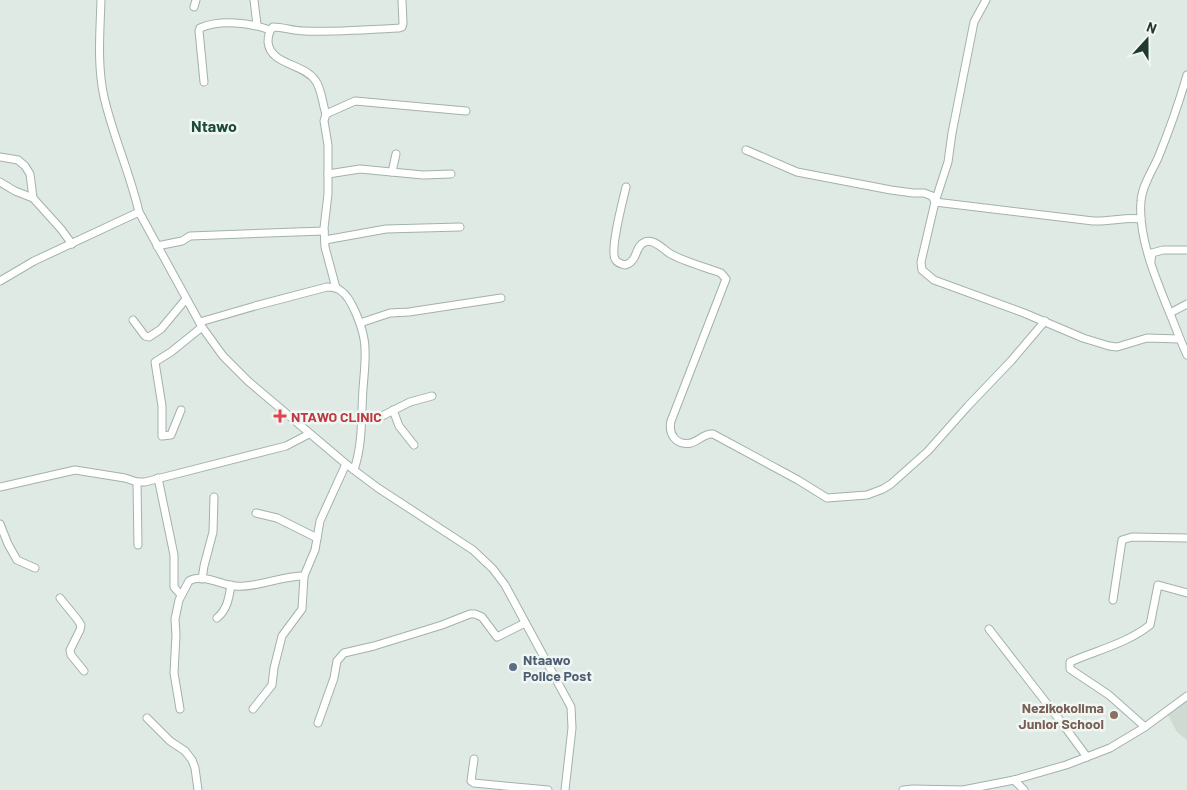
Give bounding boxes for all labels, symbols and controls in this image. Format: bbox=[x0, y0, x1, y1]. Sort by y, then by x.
north arrow bbox=[1122, 15, 1172, 65]
text: N bbox=[1144, 18, 1159, 37]
district label: Ntawo bbox=[191, 116, 237, 135]
place label: NTAWO CLINIC bbox=[291, 408, 382, 425]
marker: NTAWO CLINIC bbox=[273, 409, 287, 423]
place label: Ntaawo Police Post bbox=[523, 651, 592, 684]
marker: Ntaawo Police Post bbox=[507, 661, 519, 673]
place label: Nezikokolima Junior School bbox=[1019, 699, 1104, 732]
marker: Nezikokolima Junior School bbox=[1108, 709, 1120, 721]

